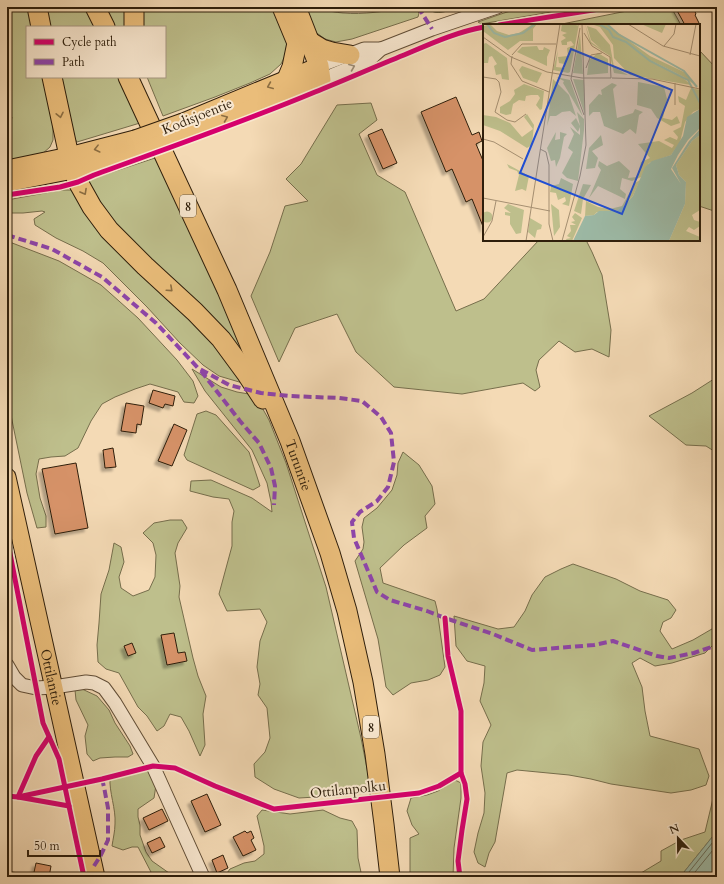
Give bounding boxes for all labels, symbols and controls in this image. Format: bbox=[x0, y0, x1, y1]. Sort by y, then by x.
inset map bbox=[483, 24, 700, 241]
legend bbox=[26, 26, 166, 78]
text: Cycle path bbox=[62, 34, 117, 50]
text: Path bbox=[62, 54, 85, 70]
one-way arrow bbox=[349, 63, 356, 71]
one-way arrow bbox=[266, 81, 274, 89]
street label: Kodisjoentie bbox=[159, 94, 235, 139]
one-way arrow bbox=[56, 112, 64, 118]
one-way arrow bbox=[222, 115, 229, 123]
one-way arrow bbox=[94, 144, 101, 153]
one-way arrow bbox=[79, 188, 87, 195]
road number: 8 bbox=[180, 195, 196, 217]
one-way arrow bbox=[165, 284, 173, 291]
street label: Turuntie bbox=[280, 437, 316, 494]
street label: Ottilantie bbox=[36, 647, 67, 707]
road number: 8 bbox=[363, 716, 379, 738]
street label: Ottilanpolku bbox=[309, 776, 387, 803]
north arrow bbox=[658, 818, 698, 858]
text: N bbox=[667, 820, 682, 838]
scale bar bbox=[28, 832, 100, 858]
text: 50 m bbox=[34, 838, 61, 854]

